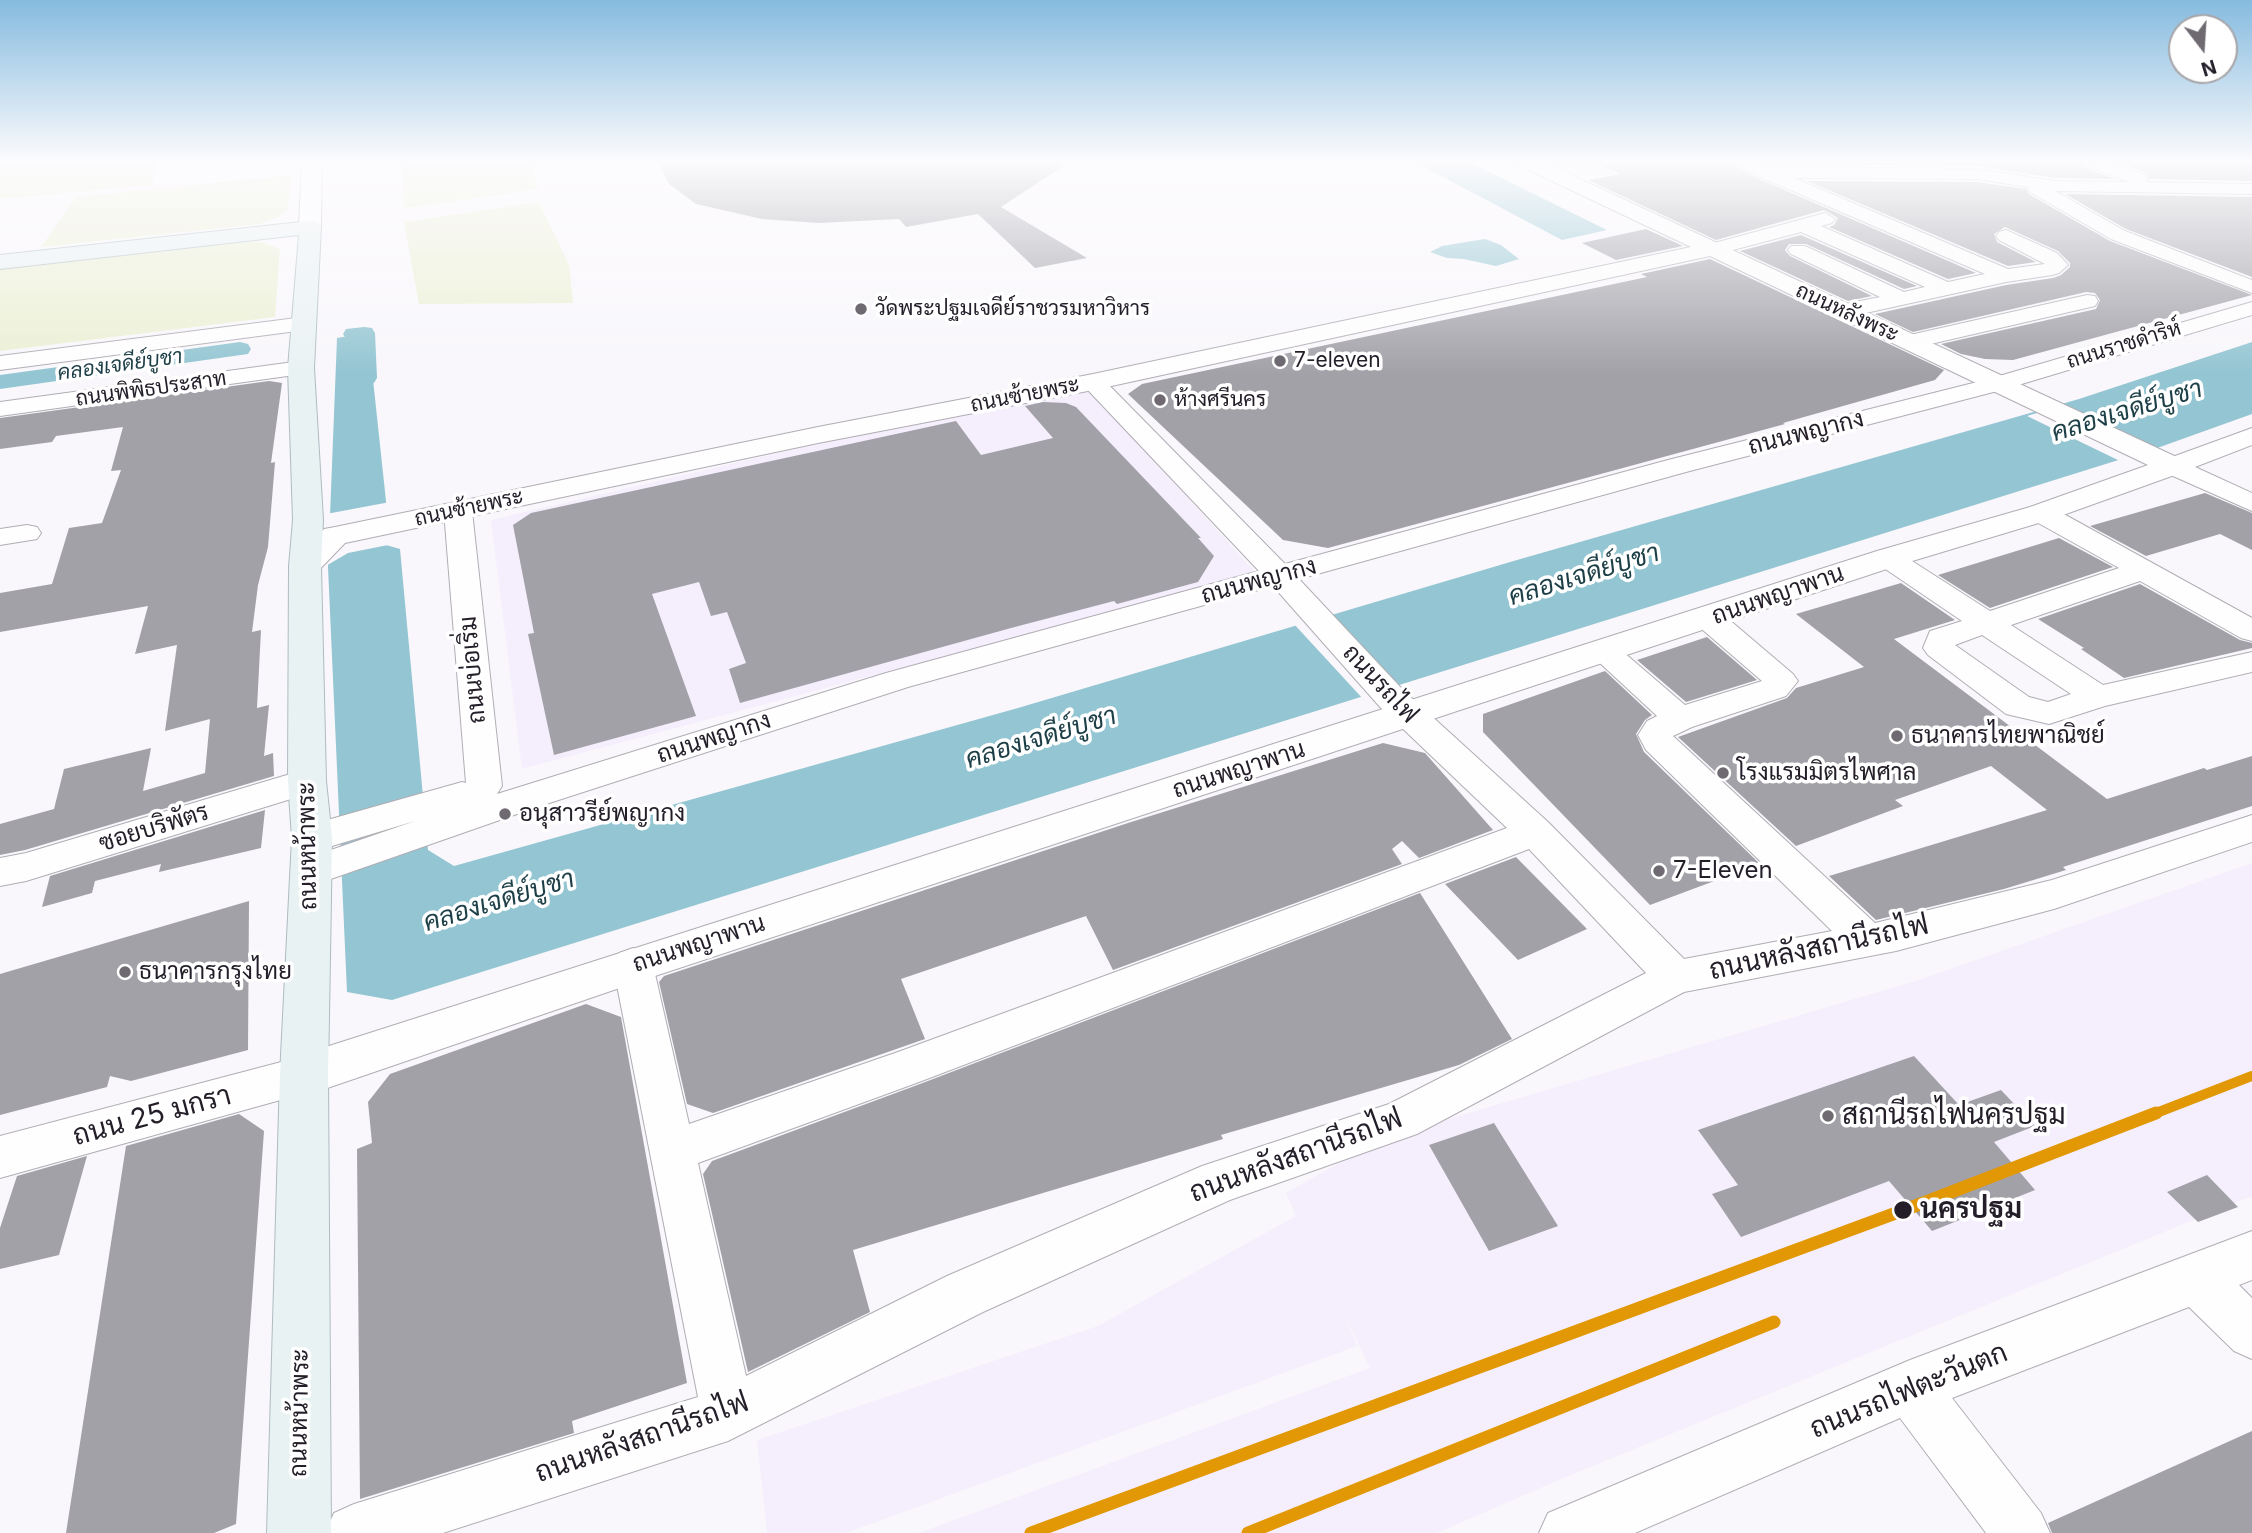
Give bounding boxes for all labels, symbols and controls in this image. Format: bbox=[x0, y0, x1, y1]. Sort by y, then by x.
north arrow bbox=[2168, 14, 2238, 84]
text: N bbox=[2198, 55, 2219, 81]
street label: ถนนหลังพระ bbox=[1792, 278, 1902, 348]
place label: วัดพระปฐมเจดีย์ราชวรมหาวิหาร bbox=[875, 296, 1150, 322]
marker: วัดพระปฐมเจดีย์ราชวรมหาวิหาร bbox=[853, 301, 869, 317]
street label: ถนนราชดำริห์ bbox=[2064, 316, 2184, 374]
water label: คลองเจดีย์บูชา bbox=[56, 344, 184, 386]
place label: 7-eleven bbox=[1294, 348, 1381, 374]
marker: 7-eleven bbox=[1272, 353, 1288, 369]
street label: ถนนพิพิธประสาท bbox=[74, 366, 228, 412]
street label: ถนนซ้ายพระ bbox=[968, 372, 1082, 418]
water label: คลองเจดีย์บูชา bbox=[2048, 373, 2206, 449]
place label: ห้างศรีนคร bbox=[1174, 387, 1266, 413]
marker: ห้างศรีนคร bbox=[1152, 392, 1168, 408]
street label: ถนนพญากง bbox=[1745, 405, 1867, 461]
street label: ถนนซ้ายพระ bbox=[412, 484, 526, 532]
water label: คลองเจดีย์บูชา bbox=[1505, 537, 1663, 613]
street label: ถนนพญากง bbox=[1198, 552, 1320, 610]
street label: ถนนพญาพาน bbox=[1708, 559, 1848, 631]
street label: ถนนบ่อเริ่ม bbox=[454, 615, 492, 725]
street label: ถนนรถไฟ bbox=[1336, 639, 1424, 729]
water label: คลองเจดีย์บูชา bbox=[962, 700, 1120, 776]
street label: ถนนพญากง bbox=[653, 706, 775, 770]
place label: ธนาคารไทยพาณิชย์ bbox=[1911, 722, 2105, 750]
marker: ธนาคารไทยพาณิชย์ bbox=[1889, 728, 1905, 744]
street label: ถนนพญาพาน bbox=[1169, 735, 1309, 805]
place label: โรงแรมมิตรไพศาล bbox=[1737, 759, 1916, 787]
marker: โรงแรมมิตรไพศาล bbox=[1715, 765, 1731, 781]
street label: ถนนหน้าพระ bbox=[292, 782, 324, 910]
street label: ซอยบริพัตร bbox=[96, 798, 212, 858]
place label: อนุสาวรีย์พญากง bbox=[519, 800, 685, 828]
marker: อนุสาวรีย์พญากง bbox=[497, 806, 513, 822]
place label: 7-Eleven bbox=[1673, 857, 1773, 885]
water label: คลองเจดีย์บูชา bbox=[420, 863, 578, 939]
marker: 7-Eleven bbox=[1651, 863, 1667, 879]
street label: ถนนหลังสถานีรถไฟ bbox=[1706, 908, 1932, 988]
street label: ถนนพญาพาน bbox=[629, 909, 769, 979]
place label: ธนาคารกรุงไทย bbox=[139, 958, 292, 986]
marker: ธนาคารกรุงไทย bbox=[117, 964, 133, 980]
street label: ถนน 25 มกรา bbox=[69, 1079, 235, 1153]
place label: สถานีรถไฟนครปฐม bbox=[1842, 1099, 2066, 1133]
street label: ถนนหลังสถานีรถไฟ bbox=[1185, 1102, 1407, 1210]
marker: สถานีรถไฟนครปฐม bbox=[1820, 1108, 1836, 1124]
place label: นครปฐม bbox=[1920, 1193, 2022, 1227]
marker: นครปฐม bbox=[1892, 1199, 1914, 1221]
street label: ถนนรถไฟตะวันตก bbox=[1805, 1336, 2013, 1446]
street label: ถนนหน้าพระ bbox=[284, 1349, 316, 1477]
street label: ถนนหลังสถานีรถไฟ bbox=[531, 1386, 753, 1490]

